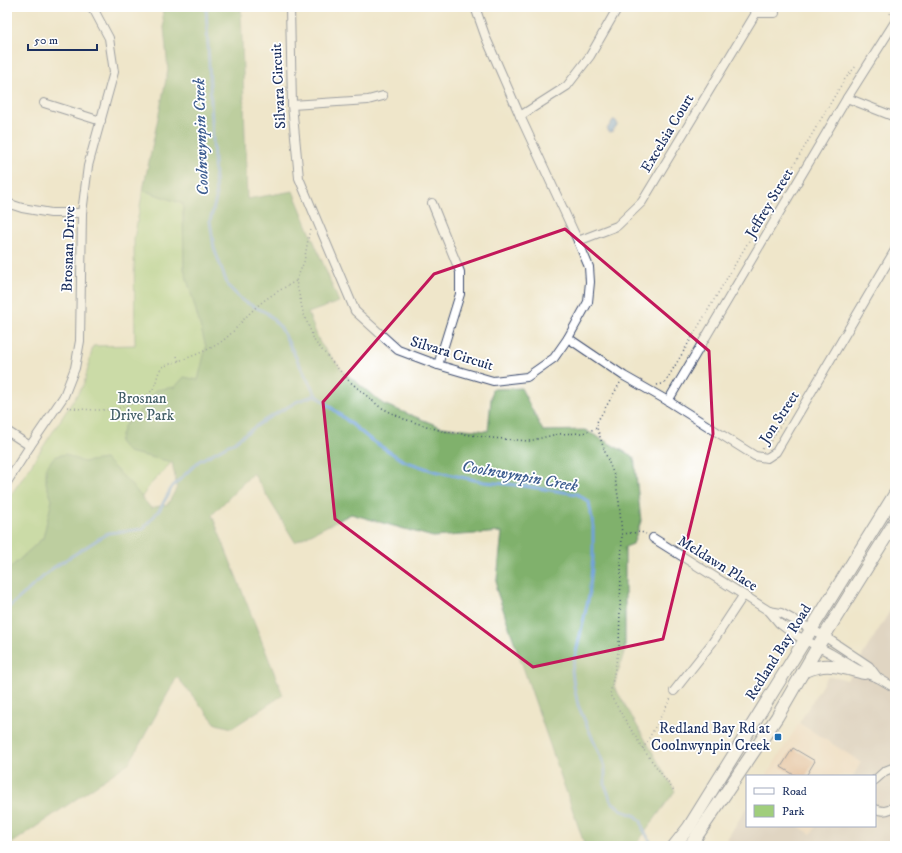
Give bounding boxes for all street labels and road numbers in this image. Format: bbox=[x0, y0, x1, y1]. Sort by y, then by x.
street label: Silvara Circuit bbox=[267, 42, 290, 129]
street label: Excelsia Court bbox=[637, 90, 698, 176]
street label: Jeffrey Street bbox=[740, 165, 798, 243]
street label: Brosnan Drive bbox=[58, 206, 79, 292]
street label: Silvara Circuit bbox=[408, 332, 496, 375]
street label: Jon Street bbox=[754, 387, 804, 449]
street label: Meldawn Place bbox=[674, 531, 761, 596]
street label: Redland Bay Road bbox=[741, 600, 816, 704]

